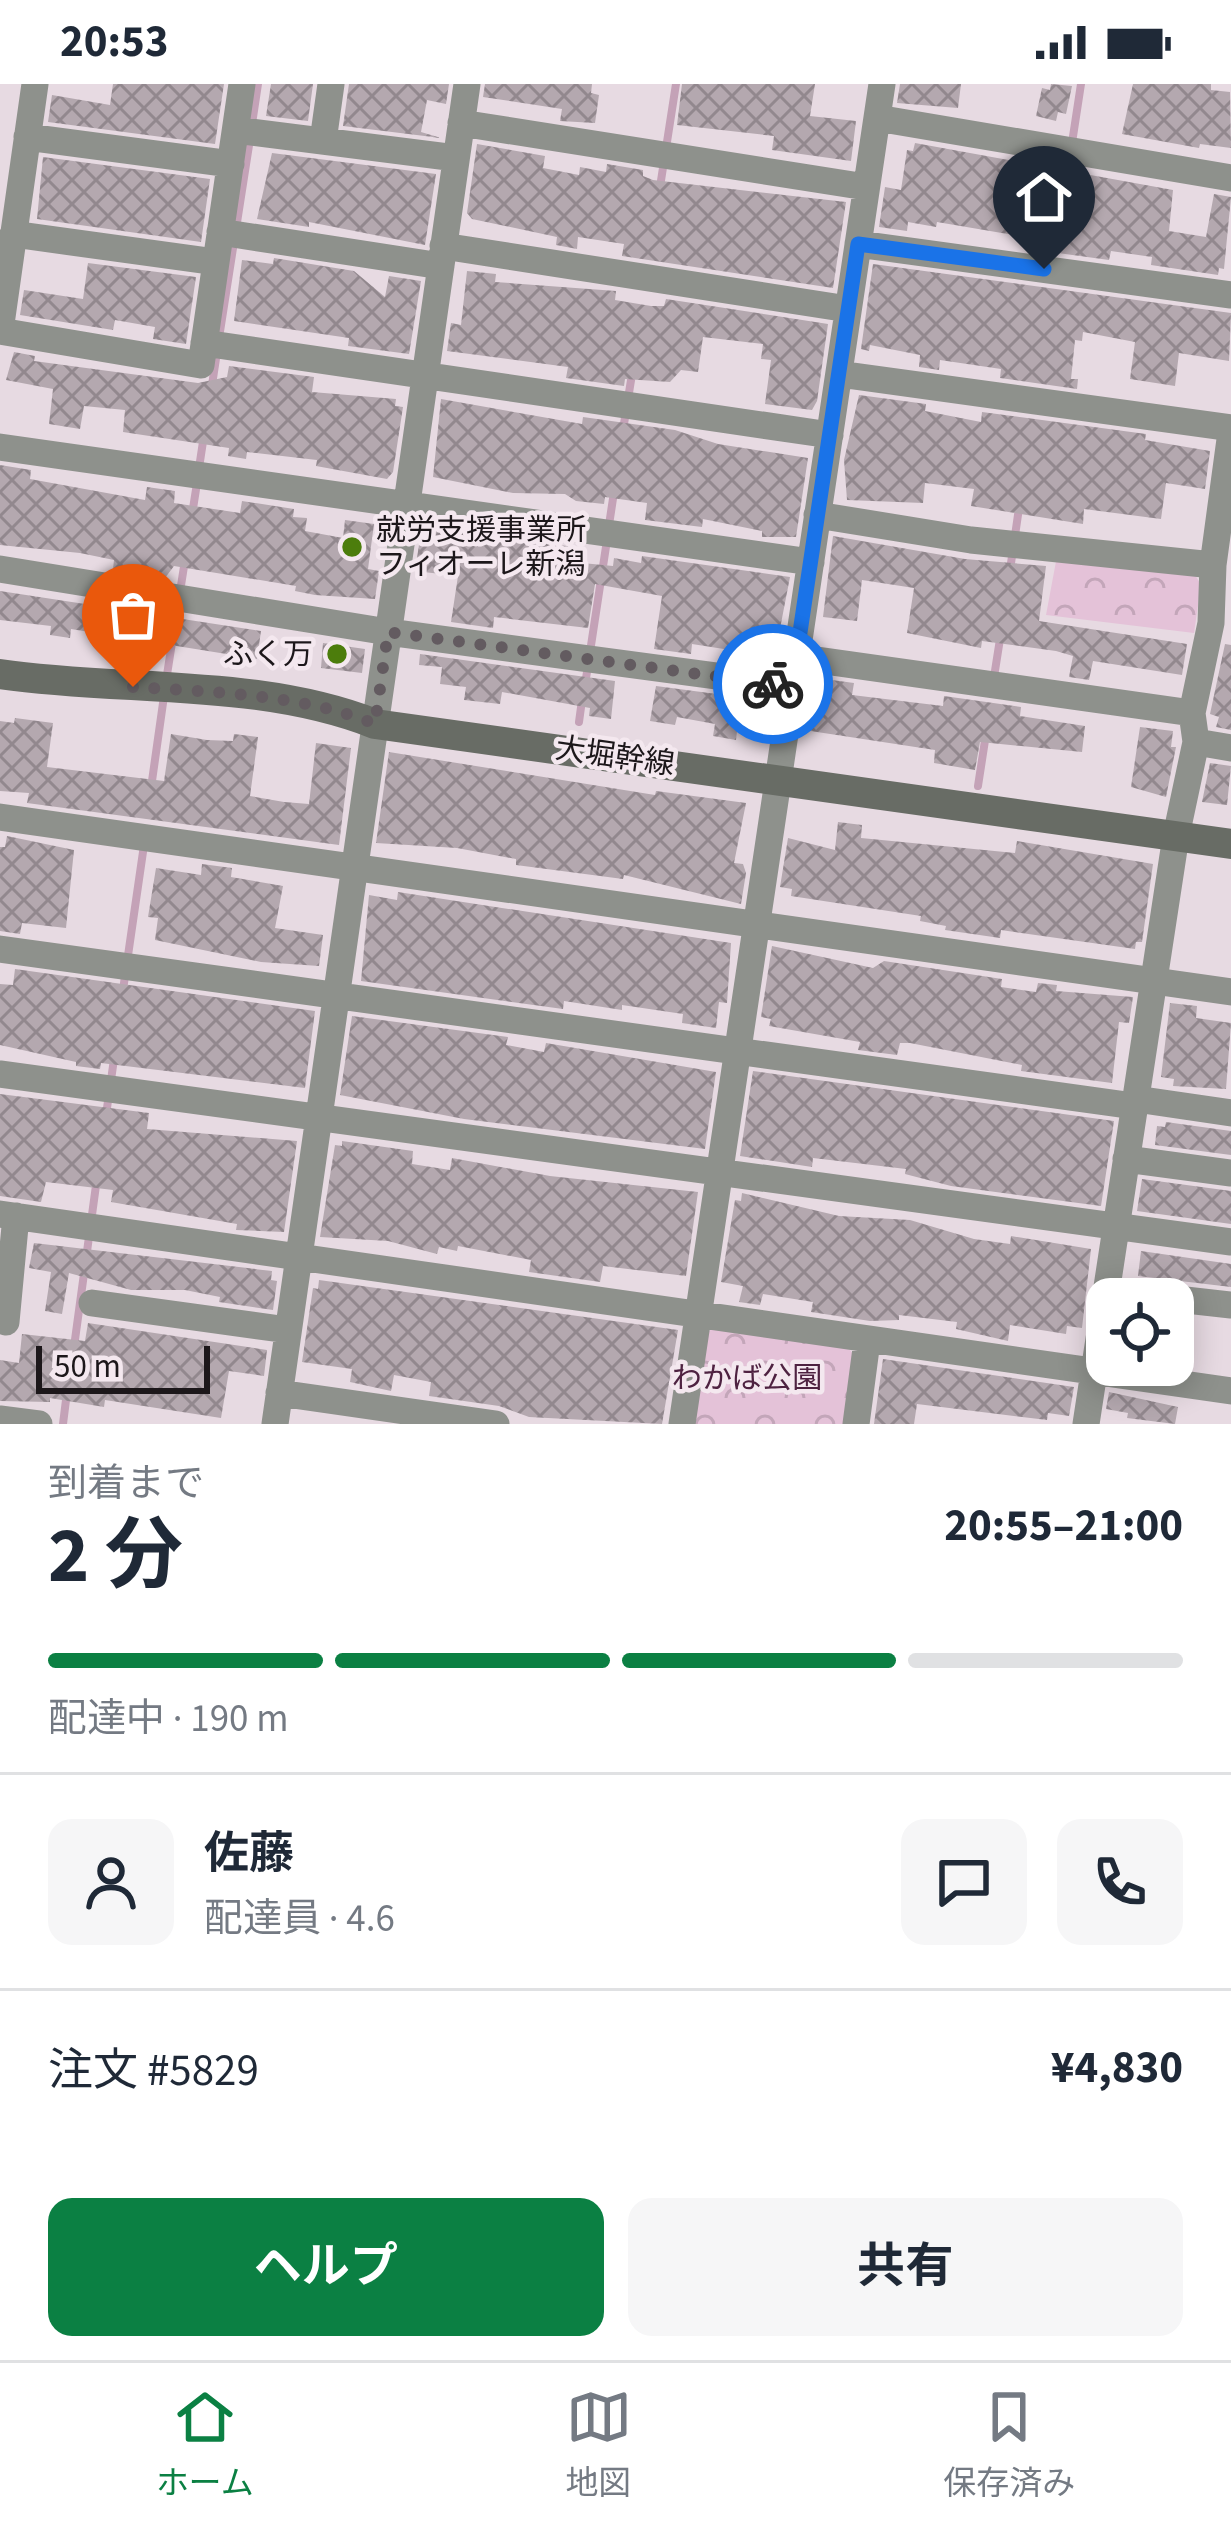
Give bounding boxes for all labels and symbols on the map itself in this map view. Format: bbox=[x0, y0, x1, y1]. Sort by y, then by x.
pin bbox=[993, 146, 1095, 269]
place label: 就労支援事業所 フィオーレ新潟 bbox=[376, 509, 586, 586]
marker: 就労支援事業所 フィオーレ新潟 bbox=[339, 534, 365, 560]
pin bbox=[82, 564, 184, 687]
courier bbox=[713, 624, 833, 744]
place label: ふく万 bbox=[223, 633, 313, 676]
marker: ふく万 bbox=[324, 641, 350, 667]
street label: 大堀幹線 bbox=[553, 727, 677, 786]
scale bar bbox=[36, 1340, 210, 1393]
park label: わかば公園 bbox=[672, 1357, 822, 1400]

